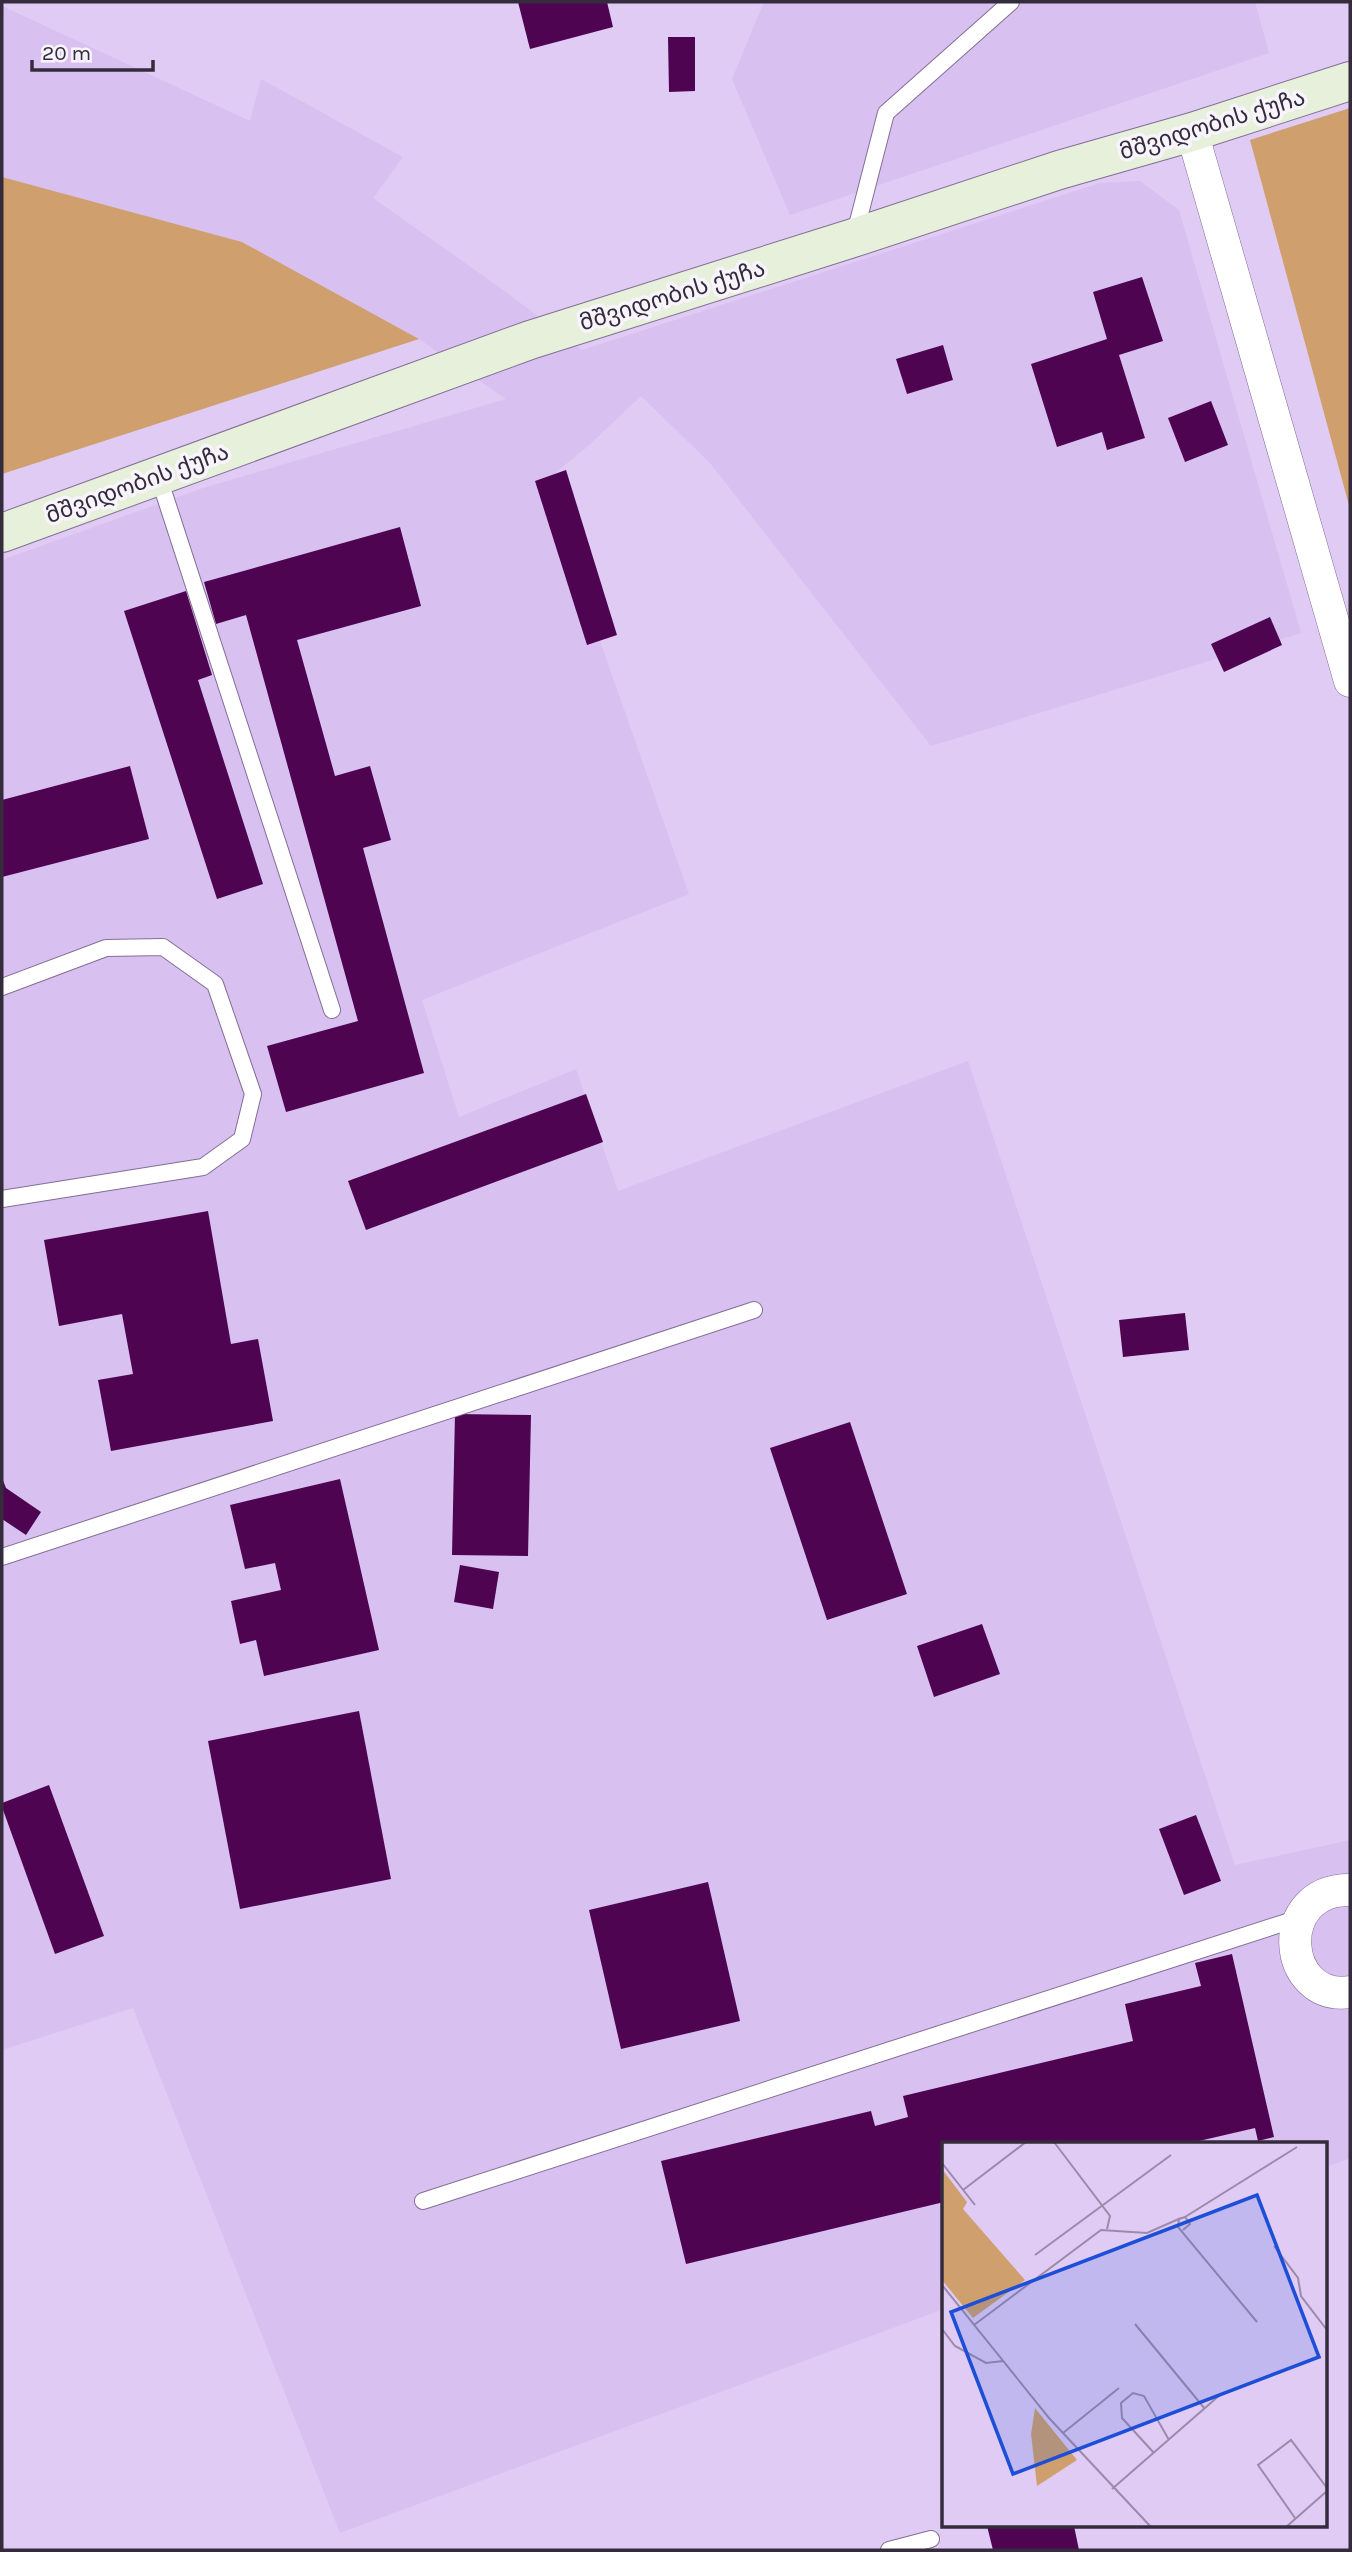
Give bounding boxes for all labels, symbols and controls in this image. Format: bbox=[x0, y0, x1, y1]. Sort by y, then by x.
scale bar bbox=[32, 28, 152, 72]
text: 20 m bbox=[42, 41, 91, 65]
street label: მშვიდობის ქუჩა bbox=[1116, 83, 1308, 166]
street label: მშვიდობის ქუჩა bbox=[576, 254, 768, 337]
street label: მშვიდობის ქუჩა bbox=[42, 438, 232, 529]
inset map bbox=[942, 2142, 1328, 2528]

